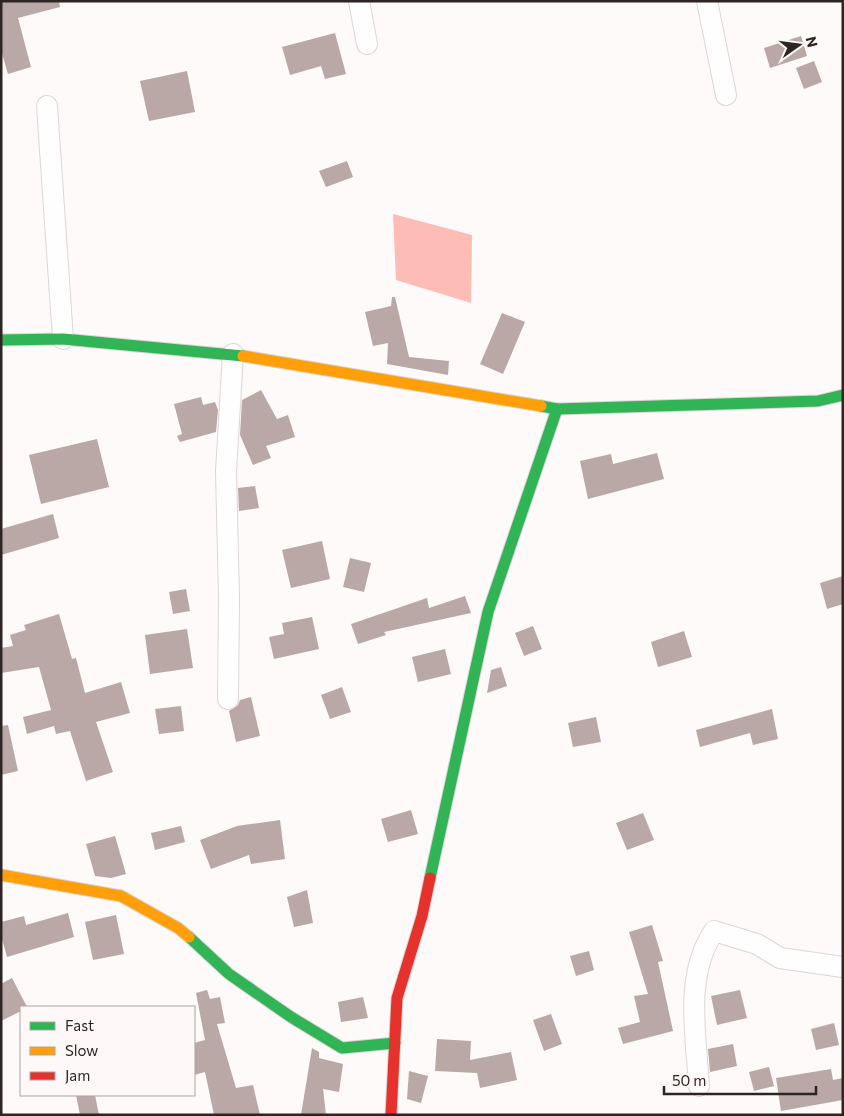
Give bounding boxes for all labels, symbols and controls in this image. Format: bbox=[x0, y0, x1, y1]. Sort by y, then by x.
north arrow bbox=[774, 20, 824, 70]
text: N bbox=[803, 35, 822, 49]
legend bbox=[20, 1006, 195, 1096]
text: Fast bbox=[65, 1016, 94, 1034]
text: Slow bbox=[65, 1041, 98, 1059]
scale bar bbox=[664, 1064, 816, 1096]
text: Jam bbox=[65, 1066, 90, 1084]
text: 50 m bbox=[672, 1071, 706, 1089]

